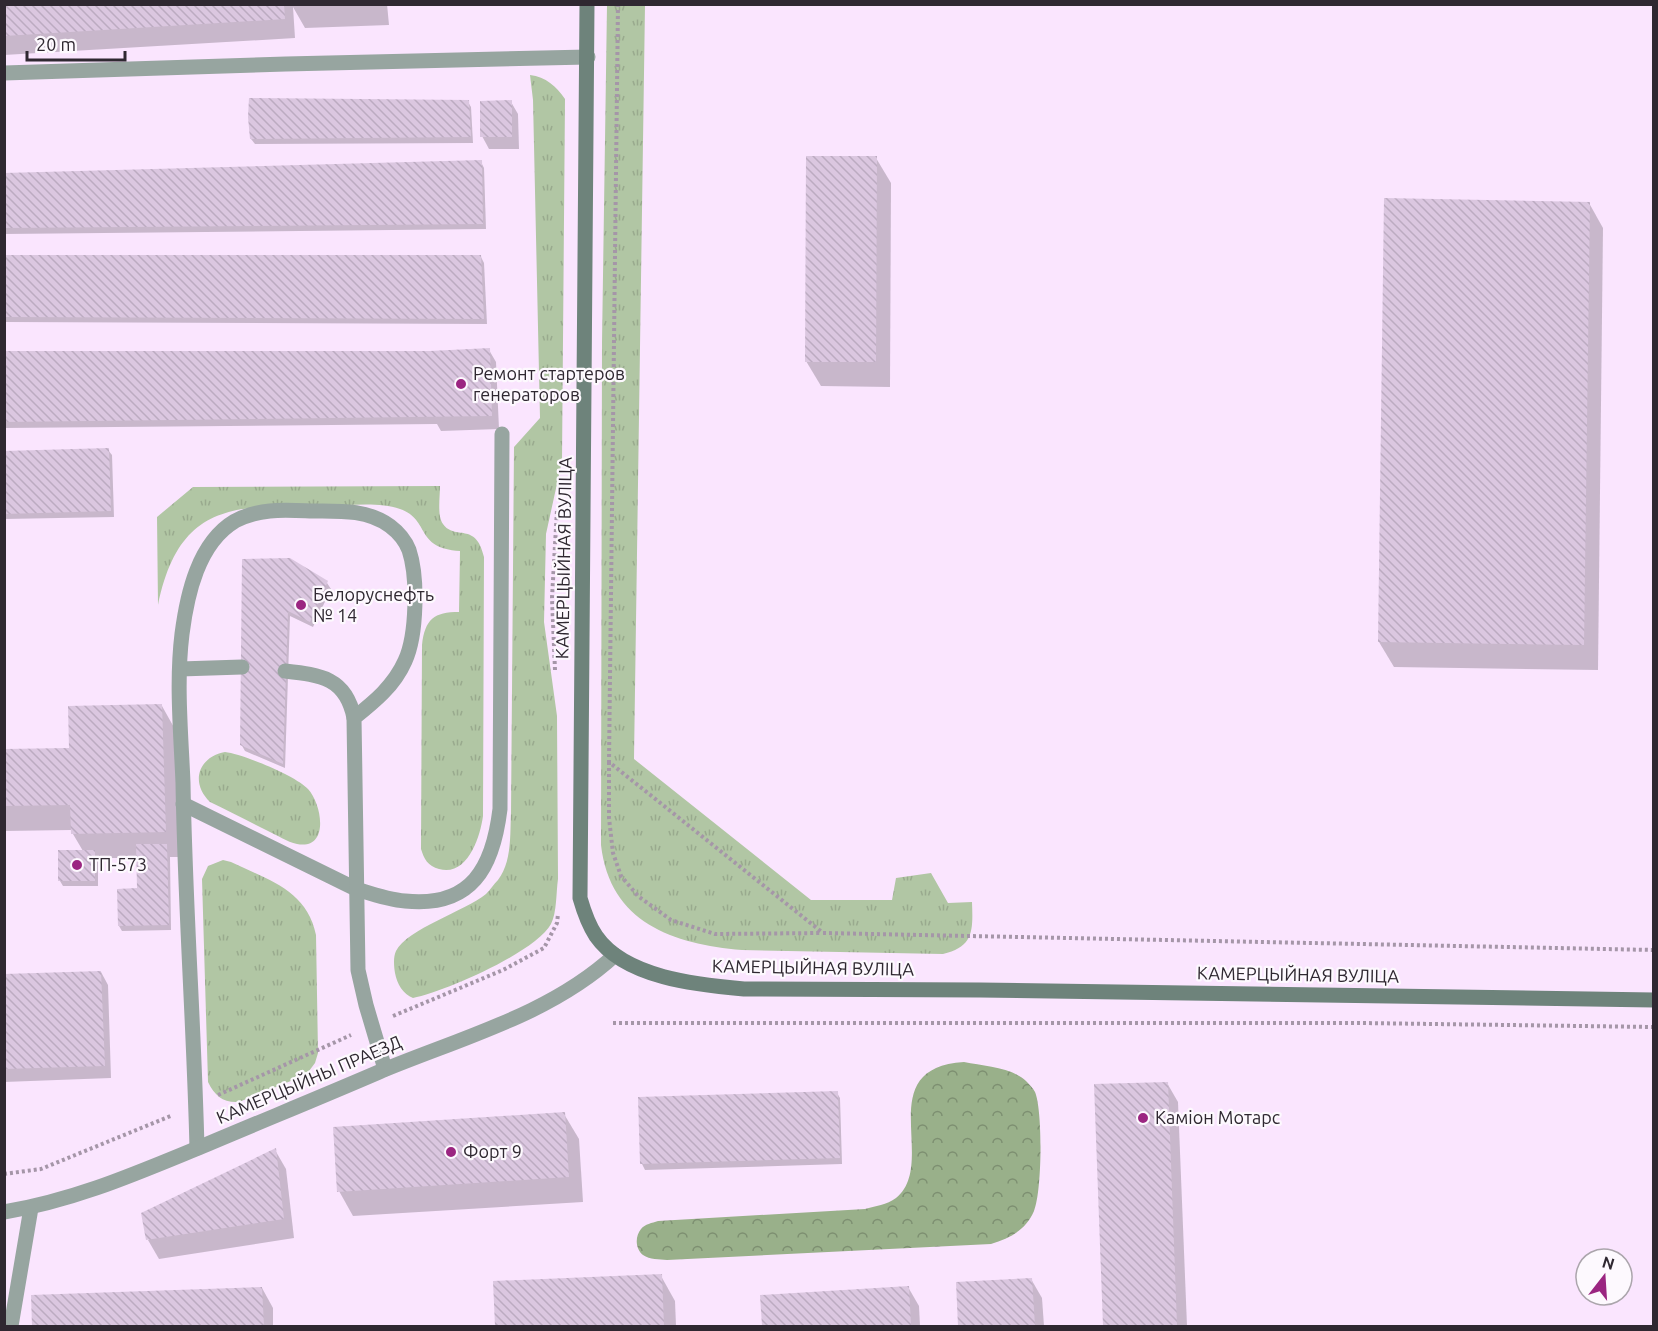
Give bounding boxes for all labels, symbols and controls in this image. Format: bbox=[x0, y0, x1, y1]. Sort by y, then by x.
scale bar bbox=[27, 24, 124, 62]
text: 20 m bbox=[36, 34, 76, 54]
place label: Ремонт стартеров генераторов bbox=[473, 363, 625, 404]
marker: Ремонт стартеров генераторов bbox=[454, 377, 468, 391]
street label: КАМЕРЦЫЙНАЯ ВУЛІЦА bbox=[551, 456, 575, 659]
place label: Белоруснефть № 14 bbox=[313, 584, 434, 625]
marker: Белоруснефть № 14 bbox=[294, 598, 308, 612]
place label: ТП-573 bbox=[89, 854, 147, 874]
marker: ТП-573 bbox=[70, 858, 84, 872]
street label: КАМЕРЦЫЙНАЯ ВУЛІЦА bbox=[712, 955, 915, 979]
street label: КАМЕРЦЫЙНАЯ ВУЛІЦА bbox=[1197, 962, 1400, 986]
street label: КАМЕРЦЫЙНЫ ПРАЕЗД bbox=[213, 1031, 404, 1127]
place label: Каміон Мотарс bbox=[1155, 1107, 1280, 1127]
marker: Каміон Мотарс bbox=[1136, 1111, 1150, 1125]
place label: Форт 9 bbox=[463, 1141, 522, 1161]
marker: Форт 9 bbox=[444, 1145, 458, 1159]
north arrow bbox=[1574, 1247, 1634, 1307]
text: N bbox=[1600, 1252, 1617, 1273]

